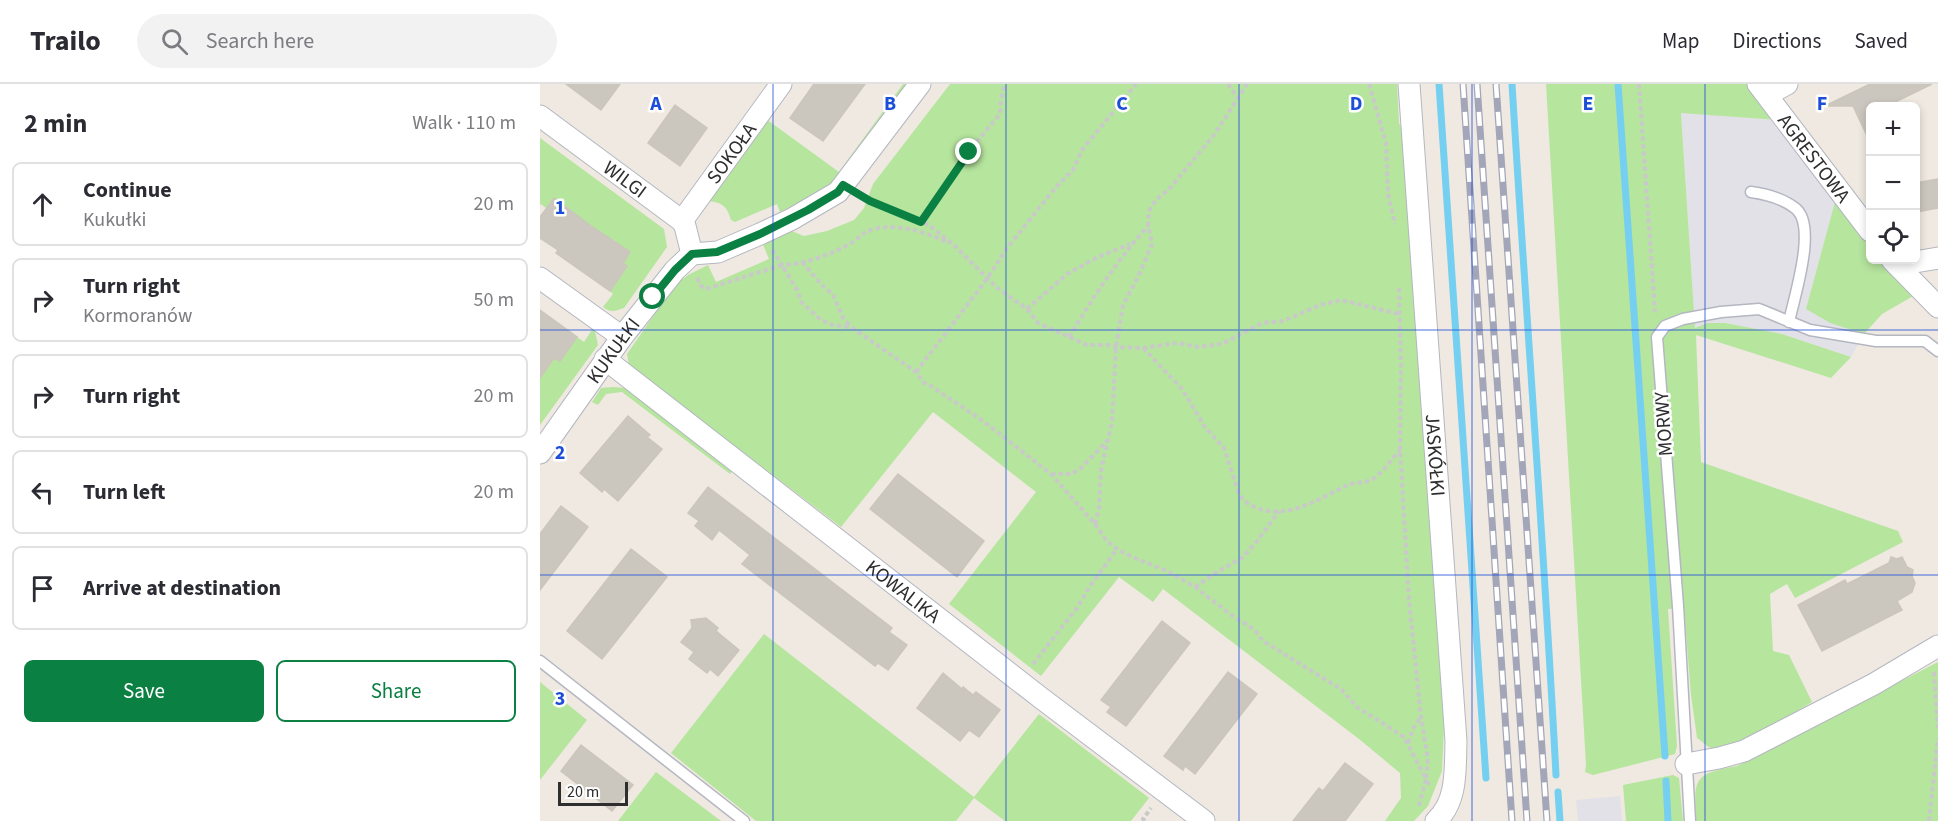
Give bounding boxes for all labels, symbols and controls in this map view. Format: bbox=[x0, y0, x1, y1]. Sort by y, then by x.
search box bbox=[137, 14, 557, 68]
text: Trailo bbox=[30, 21, 101, 61]
icon: search bbox=[158, 25, 191, 58]
text: Search here bbox=[206, 25, 314, 57]
text: Map bbox=[1662, 26, 1700, 56]
text: Directions bbox=[1733, 26, 1821, 56]
text: Saved bbox=[1854, 26, 1908, 56]
text: A bbox=[649, 90, 662, 118]
text: B bbox=[884, 90, 896, 118]
text: C bbox=[1116, 90, 1128, 118]
text: D bbox=[1350, 90, 1362, 118]
text: E bbox=[1583, 90, 1593, 118]
text: F bbox=[1817, 90, 1827, 118]
map controls bbox=[1866, 102, 1920, 264]
button: + bbox=[1866, 102, 1920, 156]
text: 2 min bbox=[24, 105, 87, 142]
street label: AGRESTOWA bbox=[1771, 108, 1857, 209]
text: Walk · 110 m bbox=[412, 109, 516, 137]
street label: SOKOŁA bbox=[700, 117, 764, 190]
route end bbox=[955, 138, 981, 164]
street label: WILGI bbox=[597, 154, 652, 205]
button: − bbox=[1866, 156, 1920, 210]
text: Continue bbox=[83, 174, 172, 206]
icon: ahead bbox=[26, 188, 59, 221]
text: 20 m bbox=[474, 190, 514, 218]
text: 1 bbox=[555, 194, 565, 222]
text: Kukułki bbox=[83, 206, 146, 234]
button: locate bbox=[1866, 210, 1920, 264]
text: Turn right bbox=[83, 270, 180, 302]
route start bbox=[639, 283, 665, 309]
icon: right bbox=[26, 284, 59, 317]
text: 50 m bbox=[474, 286, 514, 314]
text: Kormoranów bbox=[83, 302, 192, 330]
street label: KUKUŁKI bbox=[580, 312, 647, 390]
icon: right bbox=[26, 380, 59, 413]
text: Turn right bbox=[83, 380, 180, 412]
text: 20 m bbox=[474, 382, 514, 410]
street label: MORWY bbox=[1648, 390, 1680, 457]
street label: JASKÓŁKI bbox=[1418, 413, 1451, 497]
text: 2 bbox=[555, 439, 565, 467]
icon: left bbox=[26, 476, 59, 509]
text: Turn left bbox=[83, 476, 165, 508]
text: 20 m bbox=[474, 478, 514, 506]
street label: KOWALIKA bbox=[859, 554, 946, 630]
icon: arrive bbox=[26, 572, 59, 605]
text: Arrive at destination bbox=[83, 572, 281, 604]
button: Save bbox=[24, 660, 264, 722]
button: Share bbox=[276, 660, 516, 722]
text: 3 bbox=[555, 685, 565, 713]
scale bar bbox=[558, 779, 628, 806]
text: 20 m bbox=[567, 781, 599, 803]

